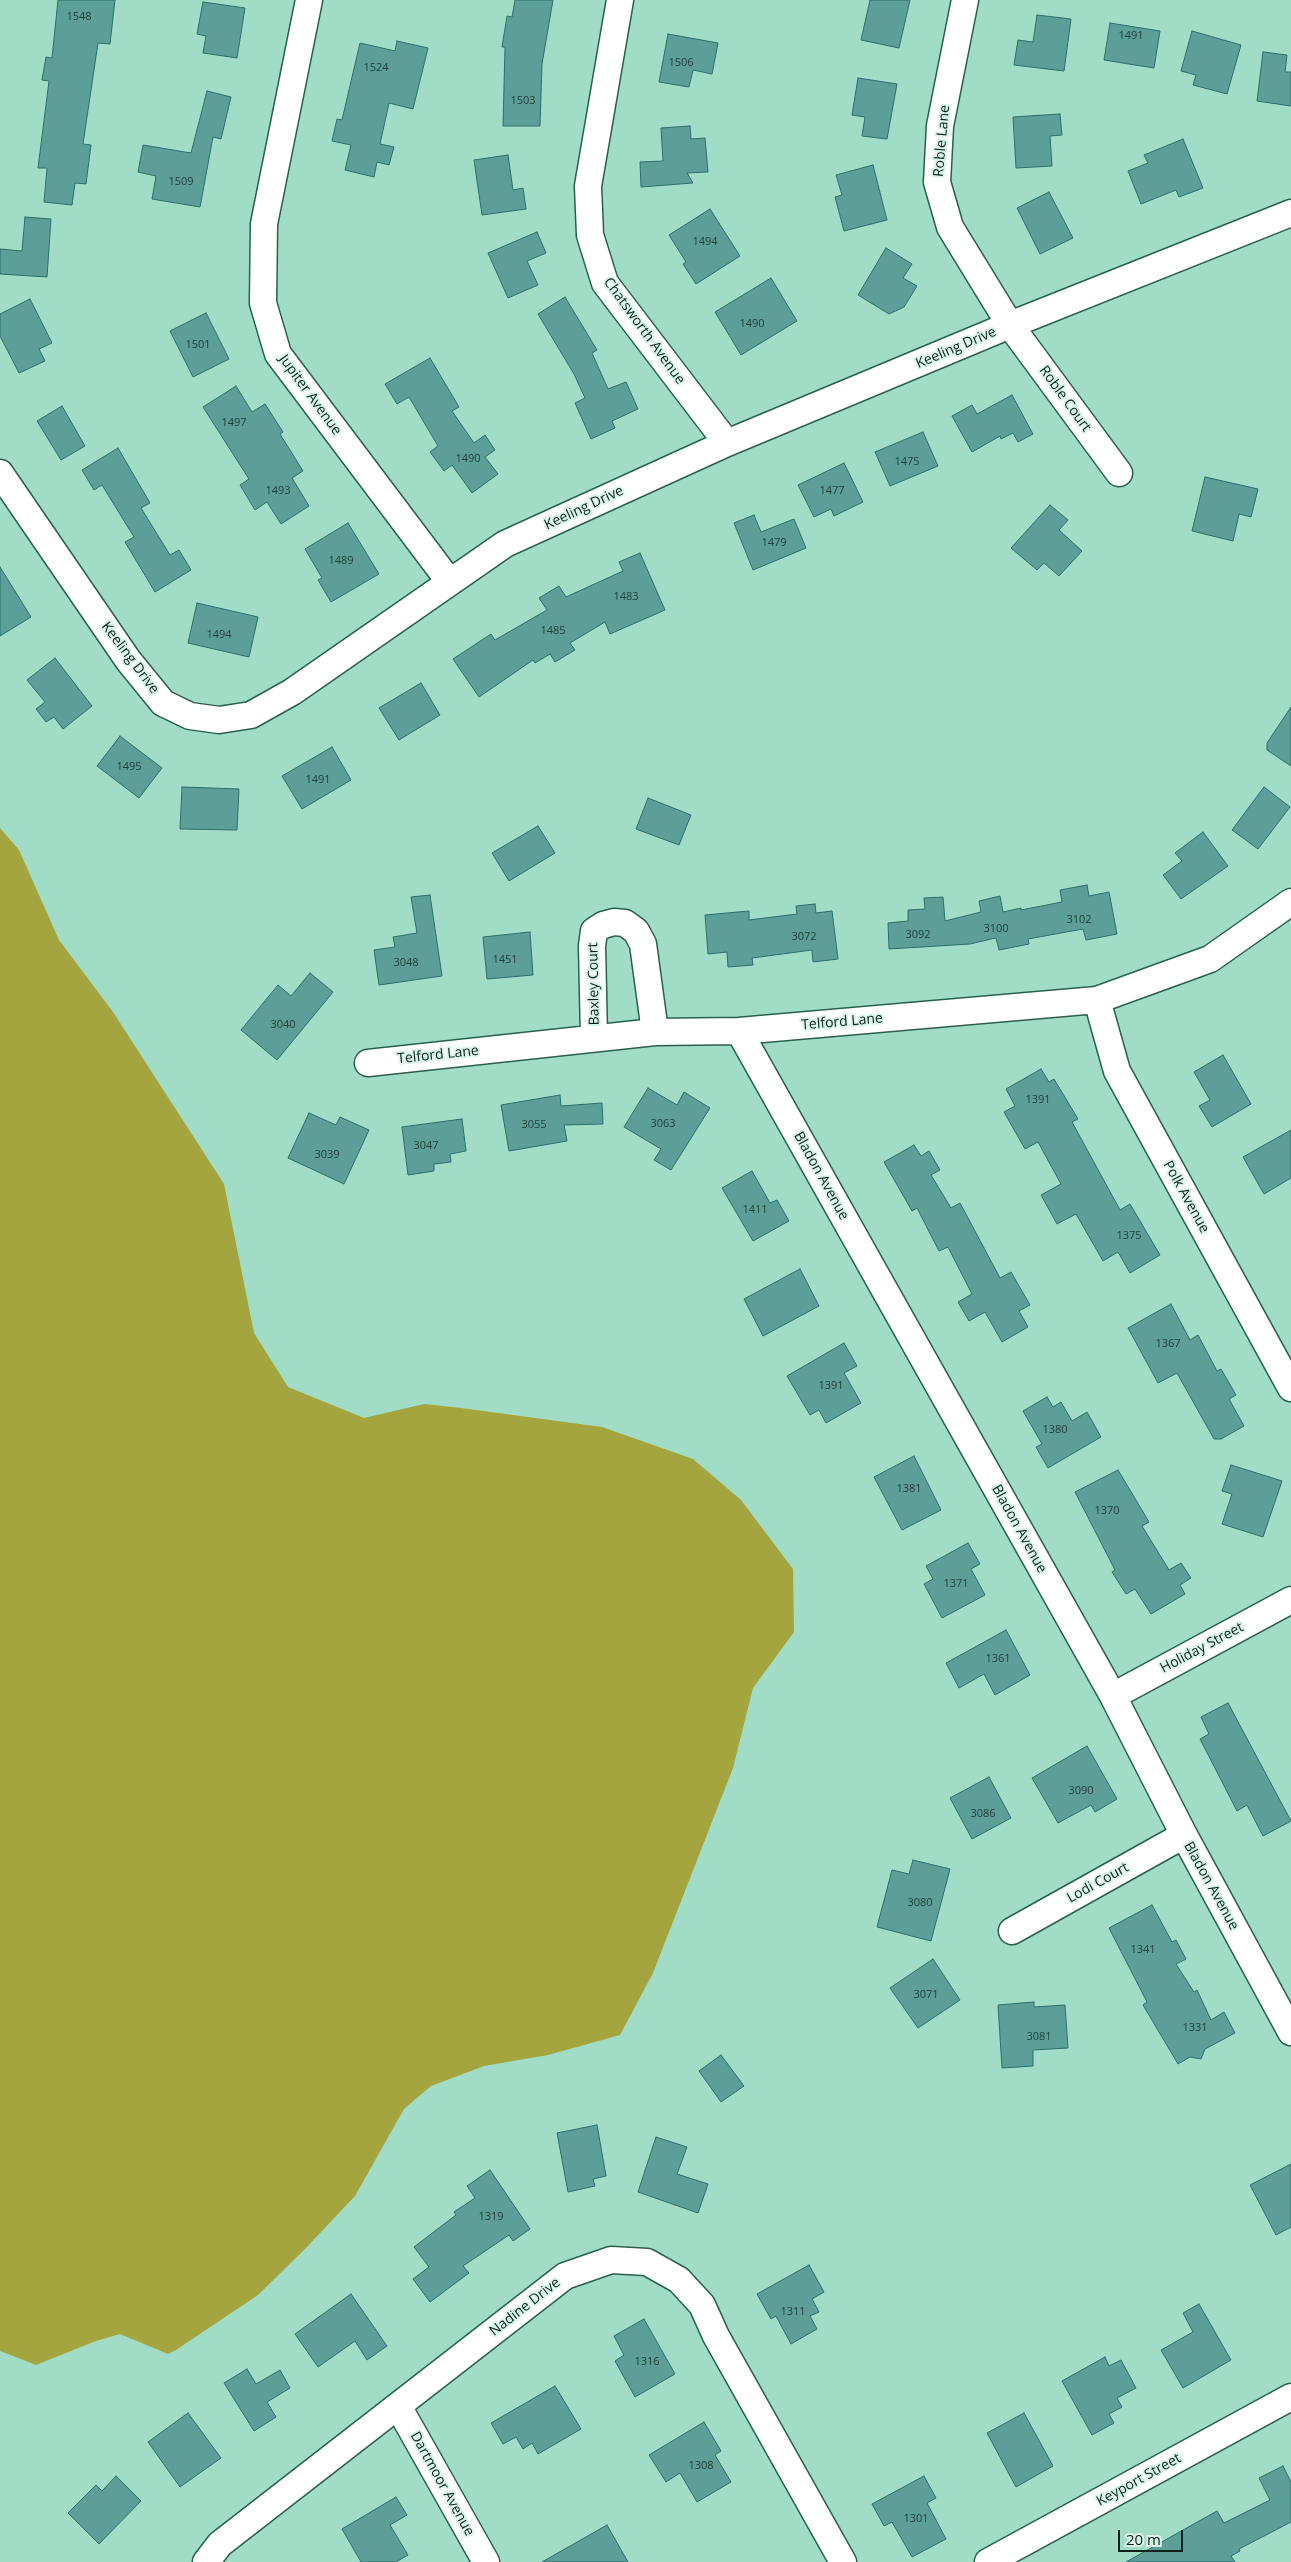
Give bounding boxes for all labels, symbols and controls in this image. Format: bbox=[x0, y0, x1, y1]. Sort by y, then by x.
house number: 1548 bbox=[66, 10, 92, 24]
house number: 1491 bbox=[1118, 29, 1144, 43]
house number: 1506 bbox=[668, 56, 694, 70]
house number: 1524 bbox=[363, 61, 389, 75]
house number: 1503 bbox=[510, 94, 536, 108]
street label: Roble Lane bbox=[930, 104, 954, 178]
house number: 1509 bbox=[168, 175, 194, 189]
house number: 1494 bbox=[692, 235, 718, 249]
street label: Chatsworth Avenue bbox=[600, 274, 688, 388]
house number: 1490 bbox=[739, 317, 765, 331]
street label: Keeling Drive bbox=[913, 324, 999, 372]
house number: 1501 bbox=[185, 338, 211, 352]
street label: Jupiter Avenue bbox=[275, 351, 345, 439]
street label: Roble Court bbox=[1036, 363, 1094, 435]
house number: 1497 bbox=[221, 416, 247, 430]
house number: 1490 bbox=[455, 452, 481, 466]
house number: 1475 bbox=[894, 455, 920, 469]
street label: Keeling Drive bbox=[542, 482, 626, 534]
house number: 1493 bbox=[265, 484, 291, 498]
house number: 1477 bbox=[819, 484, 845, 498]
house number: 1479 bbox=[761, 536, 787, 550]
house number: 1489 bbox=[328, 554, 354, 568]
house number: 1483 bbox=[613, 590, 639, 604]
street label: Keeling Drive bbox=[98, 619, 162, 697]
house number: 1485 bbox=[540, 624, 566, 638]
house number: 1494 bbox=[206, 628, 232, 642]
house number: 1495 bbox=[116, 760, 142, 774]
house number: 1491 bbox=[305, 773, 331, 787]
house number: 3102 bbox=[1066, 913, 1092, 927]
house number: 3100 bbox=[983, 922, 1009, 936]
house number: 3092 bbox=[905, 928, 931, 942]
house number: 3072 bbox=[791, 930, 817, 944]
street label: Baxley Court bbox=[585, 942, 603, 1026]
house number: 1451 bbox=[492, 953, 518, 967]
house number: 3048 bbox=[393, 956, 419, 970]
street label: Telford Lane bbox=[801, 1010, 883, 1034]
house number: 3040 bbox=[270, 1018, 296, 1032]
street label: Telford Lane bbox=[396, 1042, 480, 1068]
house number: 1391 bbox=[1025, 1093, 1051, 1107]
house number: 3063 bbox=[650, 1117, 676, 1131]
house number: 3055 bbox=[521, 1118, 547, 1132]
street label: Bladon Avenue bbox=[790, 1129, 852, 1223]
house number: 3047 bbox=[413, 1139, 439, 1153]
house number: 3039 bbox=[314, 1148, 340, 1162]
street label: Polk Avenue bbox=[1159, 1158, 1213, 1236]
house number: 1411 bbox=[742, 1203, 768, 1217]
house number: 1375 bbox=[1116, 1229, 1142, 1243]
house number: 1367 bbox=[1155, 1337, 1181, 1351]
house number: 1391 bbox=[818, 1379, 844, 1393]
house number: 1380 bbox=[1042, 1423, 1068, 1437]
house number: 1381 bbox=[896, 1482, 922, 1496]
street label: Bladon Avenue bbox=[988, 1482, 1050, 1576]
house number: 1370 bbox=[1094, 1504, 1120, 1518]
house number: 1371 bbox=[943, 1577, 969, 1591]
street label: Holiday Street bbox=[1157, 1619, 1247, 1677]
house number: 1361 bbox=[985, 1652, 1011, 1666]
house number: 3090 bbox=[1068, 1784, 1094, 1798]
house number: 3086 bbox=[970, 1807, 996, 1821]
street label: Bladon Avenue bbox=[1180, 1839, 1242, 1933]
street label: Lodi Court bbox=[1064, 1859, 1132, 1907]
house number: 3080 bbox=[907, 1896, 933, 1910]
house number: 1341 bbox=[1130, 1943, 1156, 1957]
house number: 3071 bbox=[913, 1988, 939, 2002]
house number: 1331 bbox=[1182, 2021, 1208, 2035]
house number: 3081 bbox=[1026, 2030, 1052, 2044]
house number: 1319 bbox=[478, 2210, 504, 2224]
street label: Nadine Drive bbox=[486, 2274, 564, 2340]
house number: 1311 bbox=[780, 2305, 806, 2319]
house number: 1316 bbox=[634, 2355, 660, 2369]
street label: Dartmoor Avenue bbox=[406, 2429, 478, 2539]
street label: Keyport Street bbox=[1094, 2450, 1184, 2510]
house number: 1308 bbox=[688, 2459, 714, 2473]
house number: 1301 bbox=[903, 2512, 929, 2526]
scale bar bbox=[1121, 2520, 1186, 2552]
text: 20 m bbox=[1126, 2529, 1161, 2549]

